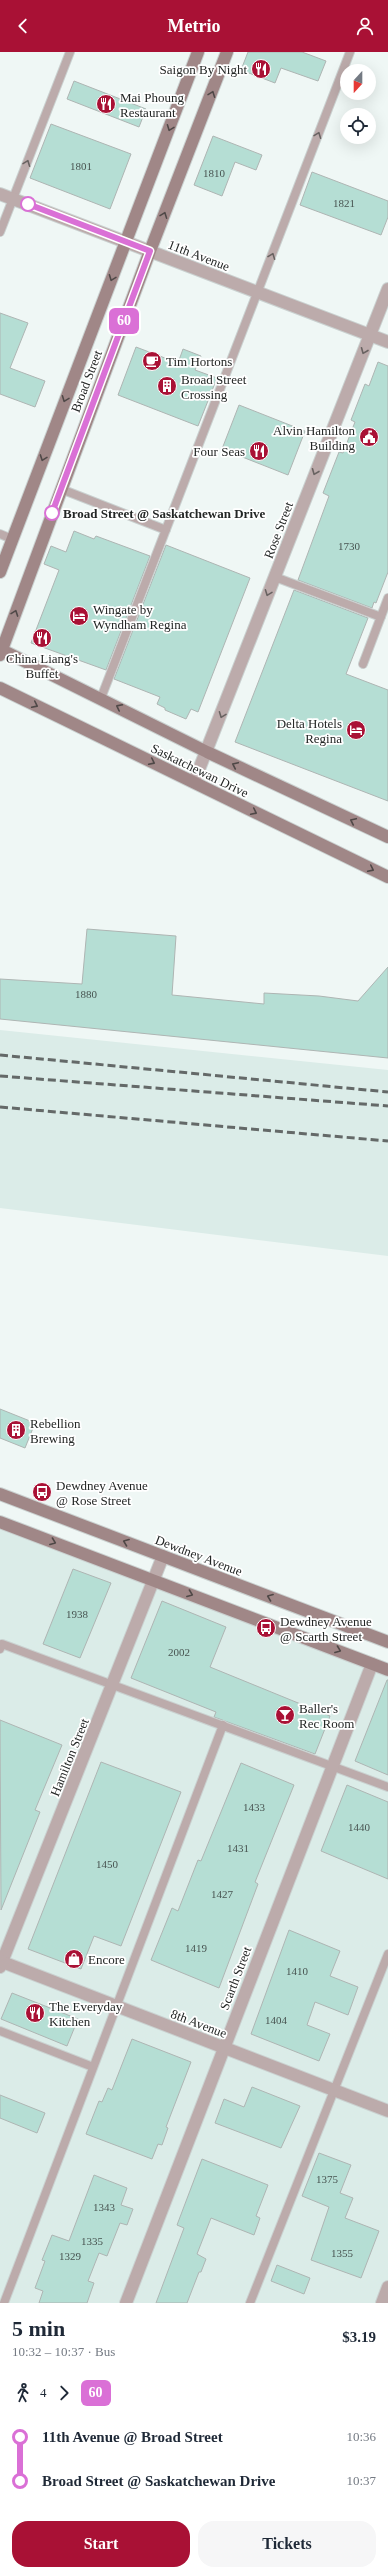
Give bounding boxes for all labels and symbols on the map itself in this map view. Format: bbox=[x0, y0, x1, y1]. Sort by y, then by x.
restaurant icon: Saigon By Night bbox=[250, 58, 272, 80]
place label: Saigon By Night bbox=[160, 62, 247, 77]
north arrow bbox=[340, 64, 376, 100]
place label: Mai Phoung Restaurant bbox=[120, 90, 184, 120]
one-way arrow bbox=[207, 90, 215, 97]
restaurant icon: Mai Phoung Restaurant bbox=[95, 93, 117, 115]
one-way arrow bbox=[166, 124, 174, 131]
one-way arrow bbox=[314, 131, 322, 138]
one-way arrow bbox=[22, 159, 30, 166]
house number: 1801 bbox=[70, 160, 92, 172]
house number: 1810 bbox=[203, 167, 226, 179]
unlabelled marker bbox=[20, 196, 36, 212]
house number: 1821 bbox=[333, 197, 355, 209]
one-way arrow bbox=[159, 211, 167, 219]
street label: 11th Avenue bbox=[166, 237, 232, 274]
one-way arrow bbox=[267, 253, 275, 260]
one-way arrow bbox=[109, 274, 117, 281]
line badge: 60 bbox=[106, 308, 142, 334]
street label: Broad Street bbox=[68, 348, 105, 414]
one-way arrow bbox=[360, 348, 368, 355]
cafe icon: Tim Hortons bbox=[141, 350, 163, 372]
place label: Tim Hortons bbox=[166, 354, 232, 369]
place label: Broad Street Crossing bbox=[181, 372, 247, 402]
building icon: Broad Street Crossing bbox=[156, 375, 178, 397]
one-way arrow bbox=[62, 396, 70, 403]
place label: Alvin Hamilton Building bbox=[273, 423, 355, 453]
public building icon: Alvin Hamilton Building bbox=[358, 426, 380, 448]
restaurant icon: Four Seas bbox=[248, 440, 270, 462]
place label: Four Seas bbox=[193, 444, 245, 459]
one-way arrow bbox=[39, 454, 47, 461]
one-way arrow bbox=[312, 469, 320, 476]
street label: Rose Street bbox=[261, 499, 296, 561]
marker: Broad Street @ Saskatchewan Drive bbox=[44, 505, 60, 521]
place label: Broad Street @ Saskatchewan Drive bbox=[63, 506, 265, 521]
house number: 1730 bbox=[338, 540, 361, 552]
one-way arrow bbox=[265, 590, 273, 597]
place label: Wingate by Wyndham Regina bbox=[93, 602, 187, 632]
hotel icon: Wingate by Wyndham Regina bbox=[68, 605, 90, 627]
one-way arrow bbox=[10, 610, 19, 617]
restaurant icon: China Liang's Buffet bbox=[31, 627, 53, 649]
place label: China Liang's Buffet bbox=[6, 651, 78, 681]
one-way arrow bbox=[31, 700, 38, 708]
one-way arrow bbox=[115, 704, 123, 712]
one-way arrow bbox=[218, 711, 226, 718]
place label: Delta Hotels Regina bbox=[277, 716, 342, 746]
hotel icon: Delta Hotels Regina bbox=[345, 719, 367, 741]
street label: Saskatchewan Drive bbox=[149, 740, 251, 801]
one-way arrow bbox=[148, 757, 155, 765]
one-way arrow bbox=[232, 762, 239, 770]
one-way arrow bbox=[250, 807, 258, 815]
one-way arrow bbox=[349, 818, 357, 826]
one-way arrow bbox=[367, 864, 374, 872]
house number: 1880 bbox=[75, 988, 98, 1000]
place label: Rebellion Brewing bbox=[30, 1416, 81, 1446]
building icon: Rebellion Brewing bbox=[5, 1419, 27, 1441]
place label: Dewdney Avenue @ Rose Street bbox=[56, 1478, 148, 1508]
bus stop icon: Dewdney Avenue @ Rose Street bbox=[31, 1481, 53, 1503]
street label: Dewdney Avenue bbox=[153, 1532, 245, 1579]
one-way arrow bbox=[50, 1538, 57, 1546]
one-way arrow bbox=[123, 1539, 130, 1547]
one-way arrow bbox=[186, 1590, 193, 1598]
one-way arrow bbox=[266, 1594, 273, 1602]
house number: 1938 bbox=[66, 1608, 89, 1620]
place label: Dewdney Avenue @ Scarth Street bbox=[280, 1614, 372, 1644]
bus stop icon: Dewdney Avenue @ Scarth Street bbox=[255, 1617, 277, 1639]
house number: 2002 bbox=[168, 1646, 190, 1658]
one-way arrow bbox=[334, 1646, 341, 1654]
place label: Baller's Rec Room bbox=[299, 1701, 354, 1731]
bar icon: Baller's Rec Room bbox=[274, 1704, 296, 1726]
street label: Hamilton Street bbox=[47, 1716, 92, 1798]
house number: 1433 bbox=[243, 1801, 266, 1813]
house number: 1440 bbox=[348, 1821, 371, 1833]
house number: 1431 bbox=[227, 1842, 249, 1854]
house number: 1450 bbox=[96, 1858, 119, 1870]
house number: 1427 bbox=[211, 1888, 234, 1900]
house number: 1419 bbox=[185, 1942, 208, 1954]
street label: Scarth Street bbox=[216, 1944, 255, 2012]
shop icon: Encore bbox=[63, 1948, 85, 1970]
place label: Encore bbox=[88, 1952, 125, 1967]
house number: 1410 bbox=[286, 1965, 309, 1977]
place label: The Everyday Kitchen bbox=[49, 1999, 123, 2029]
restaurant icon: The Everyday Kitchen bbox=[24, 2002, 46, 2024]
street label: 8th Avenue bbox=[169, 2006, 229, 2041]
house number: 1404 bbox=[265, 2014, 288, 2026]
house number: 1375 bbox=[316, 2173, 339, 2185]
house number: 1343 bbox=[93, 2201, 116, 2213]
house number: 1335 bbox=[81, 2235, 104, 2247]
house number: 1355 bbox=[331, 2247, 354, 2259]
house number: 1329 bbox=[59, 2250, 82, 2262]

